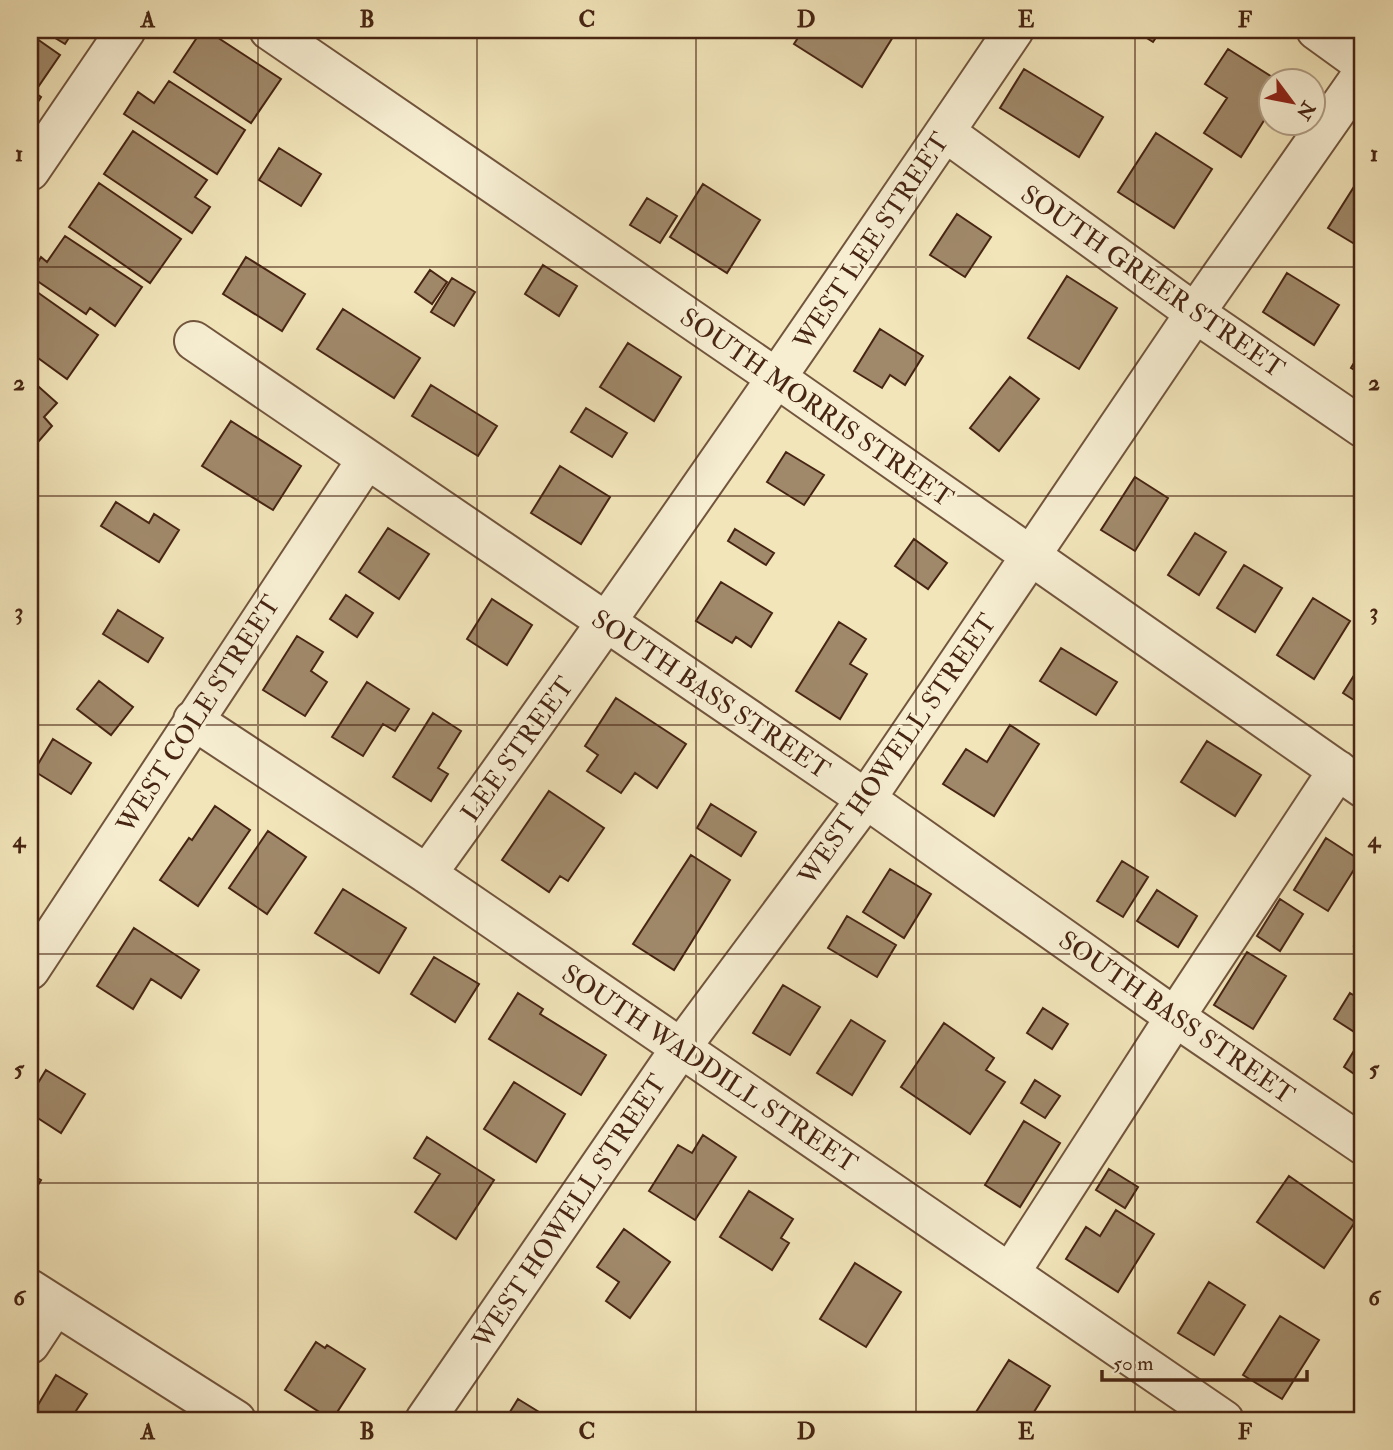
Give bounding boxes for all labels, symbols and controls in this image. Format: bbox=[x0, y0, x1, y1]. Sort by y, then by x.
text: A bbox=[140, 5, 156, 34]
text: B bbox=[359, 5, 375, 34]
text: C bbox=[579, 5, 595, 34]
text: D bbox=[797, 5, 815, 34]
text: E bbox=[1018, 5, 1035, 34]
text: F bbox=[1238, 5, 1253, 34]
north arrow bbox=[1256, 66, 1326, 136]
text: N bbox=[1290, 96, 1321, 125]
street label: WEST LEE STREET bbox=[787, 127, 956, 357]
text: 1 bbox=[15, 139, 23, 168]
text: 1 bbox=[1370, 139, 1378, 168]
street label: SOUTH GREER STREET bbox=[1014, 179, 1290, 385]
street label: SOUTH MORRIS STREET bbox=[674, 301, 959, 514]
text: 2 bbox=[13, 368, 25, 397]
text: 2 bbox=[1368, 368, 1380, 397]
street label: WEST COLE STREET bbox=[110, 590, 288, 840]
text: 3 bbox=[15, 597, 23, 626]
text: 3 bbox=[1370, 597, 1378, 626]
street label: SOUTH BASS STREET bbox=[585, 603, 836, 786]
street label: WEST HOWELL STREET bbox=[791, 608, 1004, 892]
street label: LEE STREET bbox=[455, 671, 581, 828]
text: 4 bbox=[12, 825, 27, 854]
text: 4 bbox=[1367, 825, 1382, 854]
street label: SOUTH BASS STREET bbox=[1052, 924, 1300, 1111]
street label: SOUTH WADDILL STREET bbox=[556, 958, 863, 1180]
text: 5 bbox=[14, 1054, 25, 1083]
text: 5 bbox=[1369, 1054, 1380, 1083]
street label: WEST HOWELL STREET bbox=[466, 1069, 674, 1355]
text: 6 bbox=[13, 1283, 27, 1312]
text: 6 bbox=[1368, 1283, 1382, 1312]
scale bar bbox=[1102, 1338, 1307, 1382]
text: 50 m bbox=[1113, 1350, 1154, 1377]
text: A bbox=[140, 1417, 156, 1446]
text: B bbox=[359, 1417, 375, 1446]
text: C bbox=[579, 1417, 595, 1446]
text: D bbox=[797, 1417, 815, 1446]
text: E bbox=[1018, 1417, 1035, 1446]
text: F bbox=[1238, 1417, 1253, 1446]

